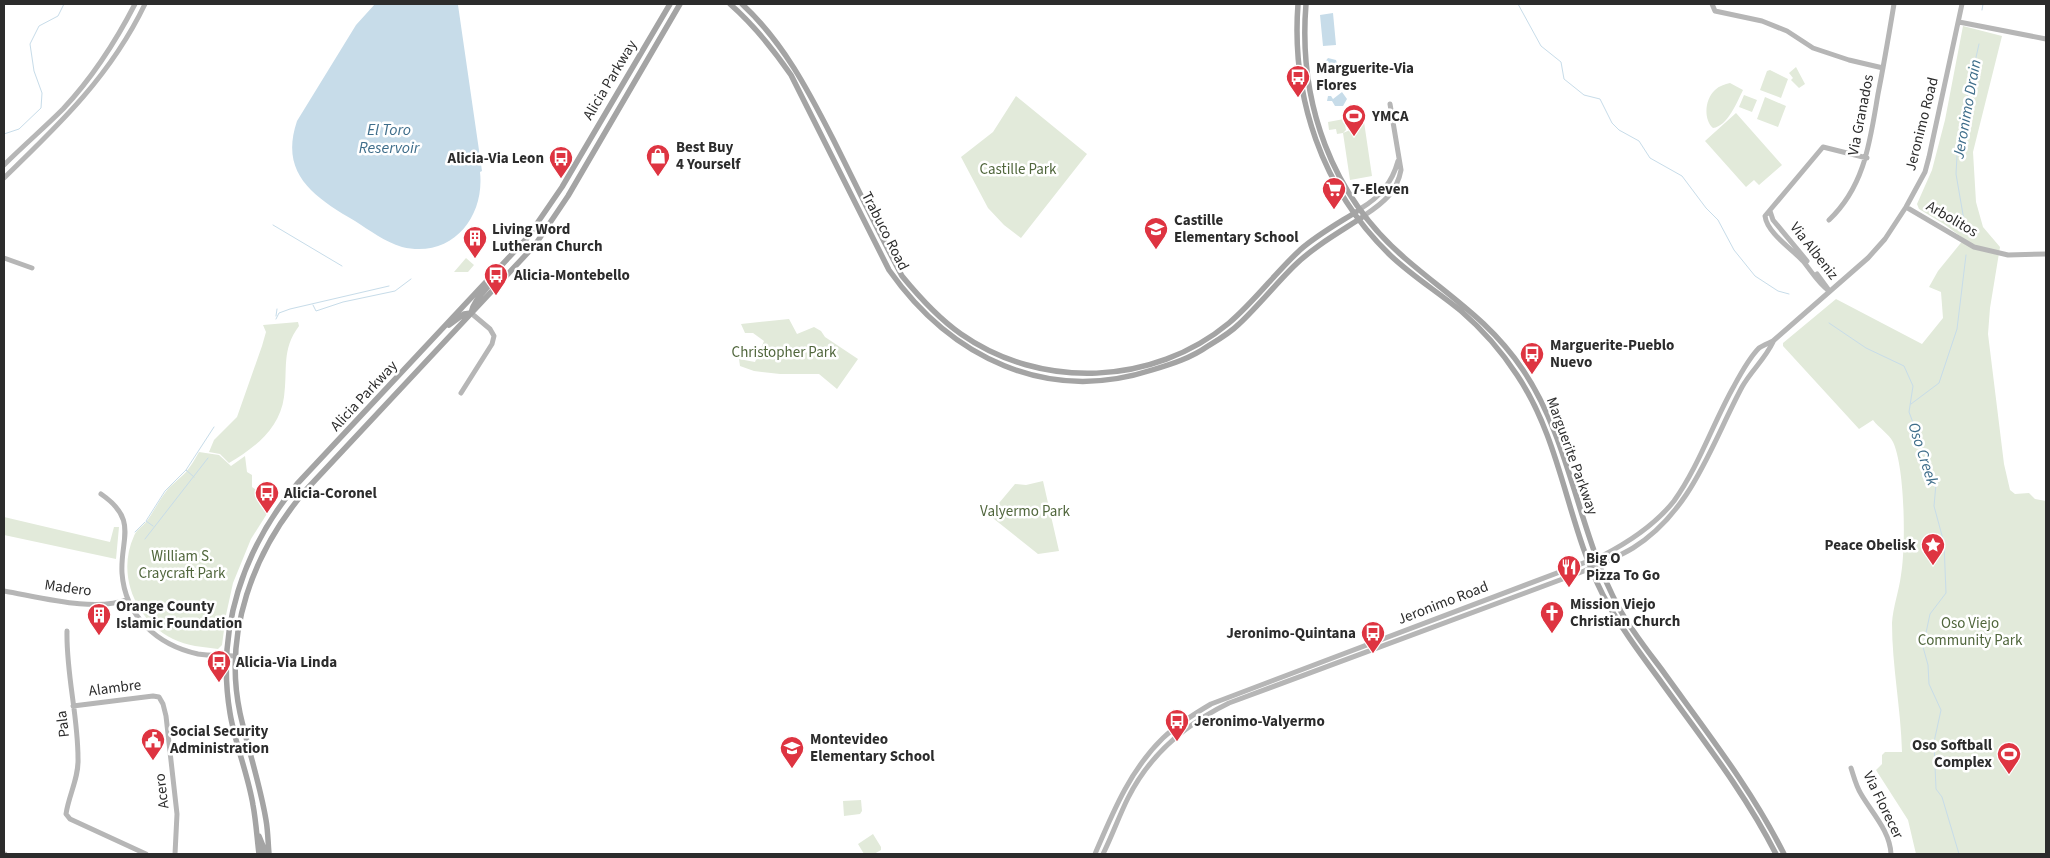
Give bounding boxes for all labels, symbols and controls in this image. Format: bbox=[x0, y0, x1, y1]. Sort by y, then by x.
street label: Alicia Parkway bbox=[578, 36, 642, 124]
place label: Marguerite-Via Flores bbox=[1316, 58, 1414, 96]
water label: Jeronimo Drain bbox=[1947, 58, 1987, 161]
bus stop icon: Marguerite-Via Flores bbox=[1285, 64, 1311, 98]
street label: Via Granados bbox=[1843, 73, 1879, 157]
street label: Jeronimo Road bbox=[1900, 75, 1944, 173]
sports icon: YMCA bbox=[1341, 103, 1367, 137]
place label: YMCA bbox=[1371, 106, 1409, 127]
water label: El Toro Reservoir bbox=[359, 119, 421, 159]
place label: Best Buy 4 Yourself bbox=[676, 137, 741, 175]
shop icon: Best Buy 4 Yourself bbox=[645, 143, 671, 177]
bus stop icon: Alicia-Via Leon bbox=[548, 145, 574, 179]
place label: Alicia-Via Leon bbox=[447, 148, 544, 169]
park label: Castille Park bbox=[979, 159, 1057, 180]
supermarket icon: 7-Eleven bbox=[1321, 176, 1347, 210]
place label: 7-Eleven bbox=[1352, 179, 1409, 200]
street label: Trabuco Road bbox=[856, 188, 914, 274]
street label: Arbolitos bbox=[1922, 196, 1982, 242]
place label: Castille Elementary School bbox=[1174, 210, 1299, 248]
school or university icon: Castille Elementary School bbox=[1143, 216, 1169, 250]
street label: Via Albeniz bbox=[1785, 218, 1843, 284]
place label: Living Word Lutheran Church bbox=[492, 219, 602, 257]
building icon: Living Word Lutheran Church bbox=[462, 225, 488, 259]
bus stop icon: Alicia-Montebello bbox=[483, 262, 509, 296]
place label: Alicia-Montebello bbox=[513, 265, 630, 286]
place label: Marguerite-Pueblo Nuevo bbox=[1550, 335, 1674, 373]
bus stop icon: Marguerite-Pueblo Nuevo bbox=[1519, 341, 1545, 375]
park label: Christopher Park bbox=[732, 342, 837, 363]
street label: Alicia Parkway bbox=[326, 356, 402, 436]
street label: Marguerite Parkway bbox=[1541, 394, 1603, 518]
water label: Oso Creek bbox=[1902, 420, 1944, 489]
bus stop icon: Alicia-Coronel bbox=[254, 480, 280, 514]
place label: Alicia-Coronel bbox=[283, 483, 378, 504]
park label: Valyermo Park bbox=[980, 501, 1071, 522]
place icon: Peace Obelisk bbox=[1920, 532, 1946, 566]
place label: Peace Obelisk bbox=[1825, 535, 1917, 556]
park label: William S. Craycraft Park bbox=[138, 546, 226, 584]
place label: Big O Pizza To Go bbox=[1586, 548, 1660, 586]
restaurant icon: Big O Pizza To Go bbox=[1556, 554, 1582, 588]
street label: Madero bbox=[43, 574, 93, 602]
street label: Jeronimo Road bbox=[1395, 576, 1491, 630]
place label: Mission Viejo Christian Church bbox=[1570, 594, 1680, 632]
place label: Orange County Islamic Foundation bbox=[116, 596, 242, 634]
church icon: Mission Viejo Christian Church bbox=[1539, 600, 1565, 634]
building icon: Orange County Islamic Foundation bbox=[86, 602, 112, 636]
park label: Oso Viejo Community Park bbox=[1918, 613, 2023, 651]
bus stop icon: Jeronimo-Quintana bbox=[1360, 620, 1386, 654]
place label: Jeronimo-Quintana bbox=[1226, 623, 1356, 644]
bus stop icon: Alicia-Via Linda bbox=[206, 649, 232, 683]
place label: Alicia-Via Linda bbox=[235, 652, 337, 673]
street label: Alambre bbox=[88, 674, 142, 702]
bus stop icon: Jeronimo-Valyermo bbox=[1164, 708, 1190, 742]
street label: Pala bbox=[51, 709, 75, 739]
place label: Jeronimo-Valyermo bbox=[1194, 711, 1325, 732]
place label: Social Security Administration bbox=[169, 721, 269, 759]
public building icon: Social Security Administration bbox=[140, 727, 166, 761]
place label: Montevideo Elementary School bbox=[810, 729, 935, 767]
school or university icon: Montevideo Elementary School bbox=[779, 735, 805, 769]
place label: Oso Softball Complex bbox=[1912, 735, 1993, 773]
sports icon: Oso Softball Complex bbox=[1996, 741, 2022, 775]
street label: Via Florecer bbox=[1858, 768, 1909, 843]
street label: Acero bbox=[149, 772, 175, 810]

